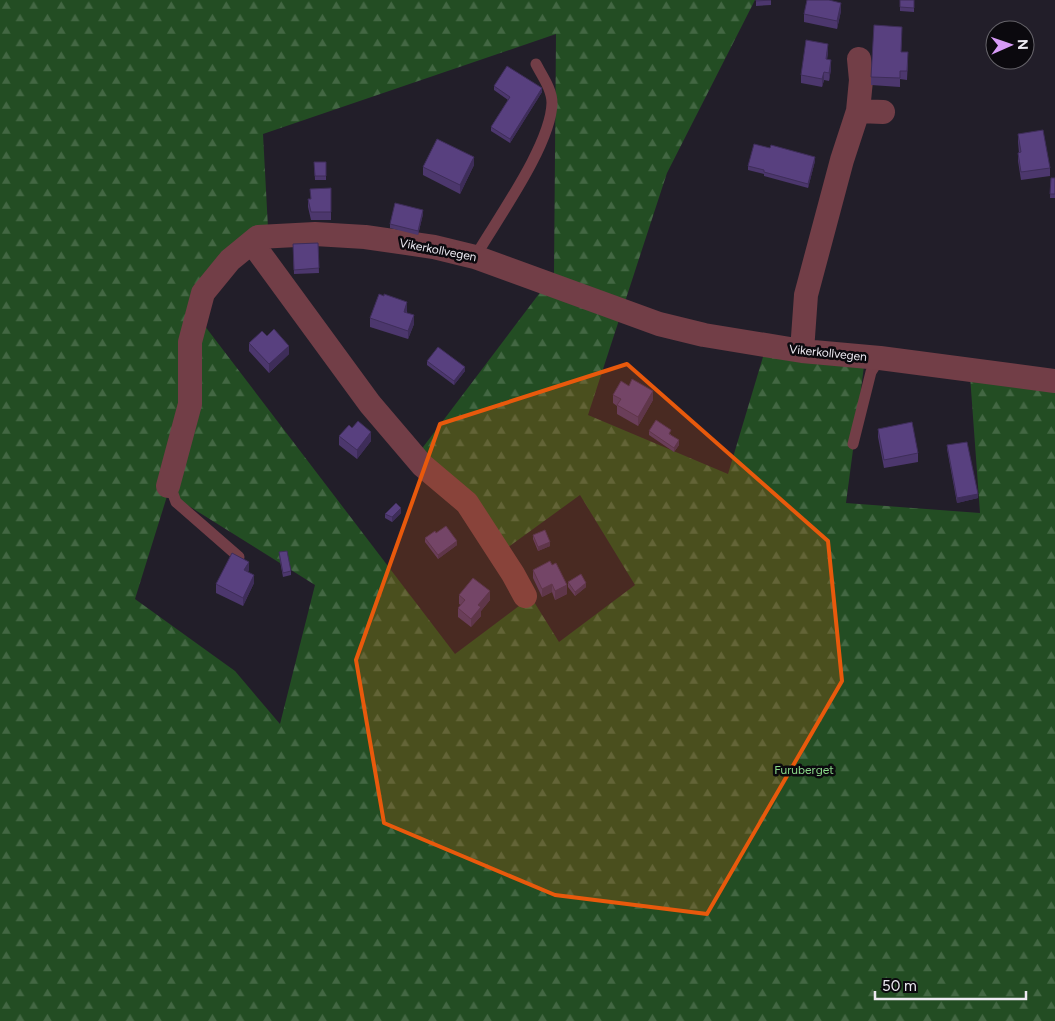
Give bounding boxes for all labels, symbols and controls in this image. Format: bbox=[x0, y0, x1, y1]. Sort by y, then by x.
north arrow bbox=[985, 20, 1035, 70]
text: N bbox=[1014, 39, 1031, 50]
street label: Vikerkollvegen bbox=[398, 236, 478, 264]
street label: Vikerkollvegen bbox=[788, 342, 868, 364]
park label: Furuberget bbox=[774, 763, 834, 777]
scale bar bbox=[875, 968, 1026, 1000]
text: 50 m bbox=[882, 977, 917, 995]

